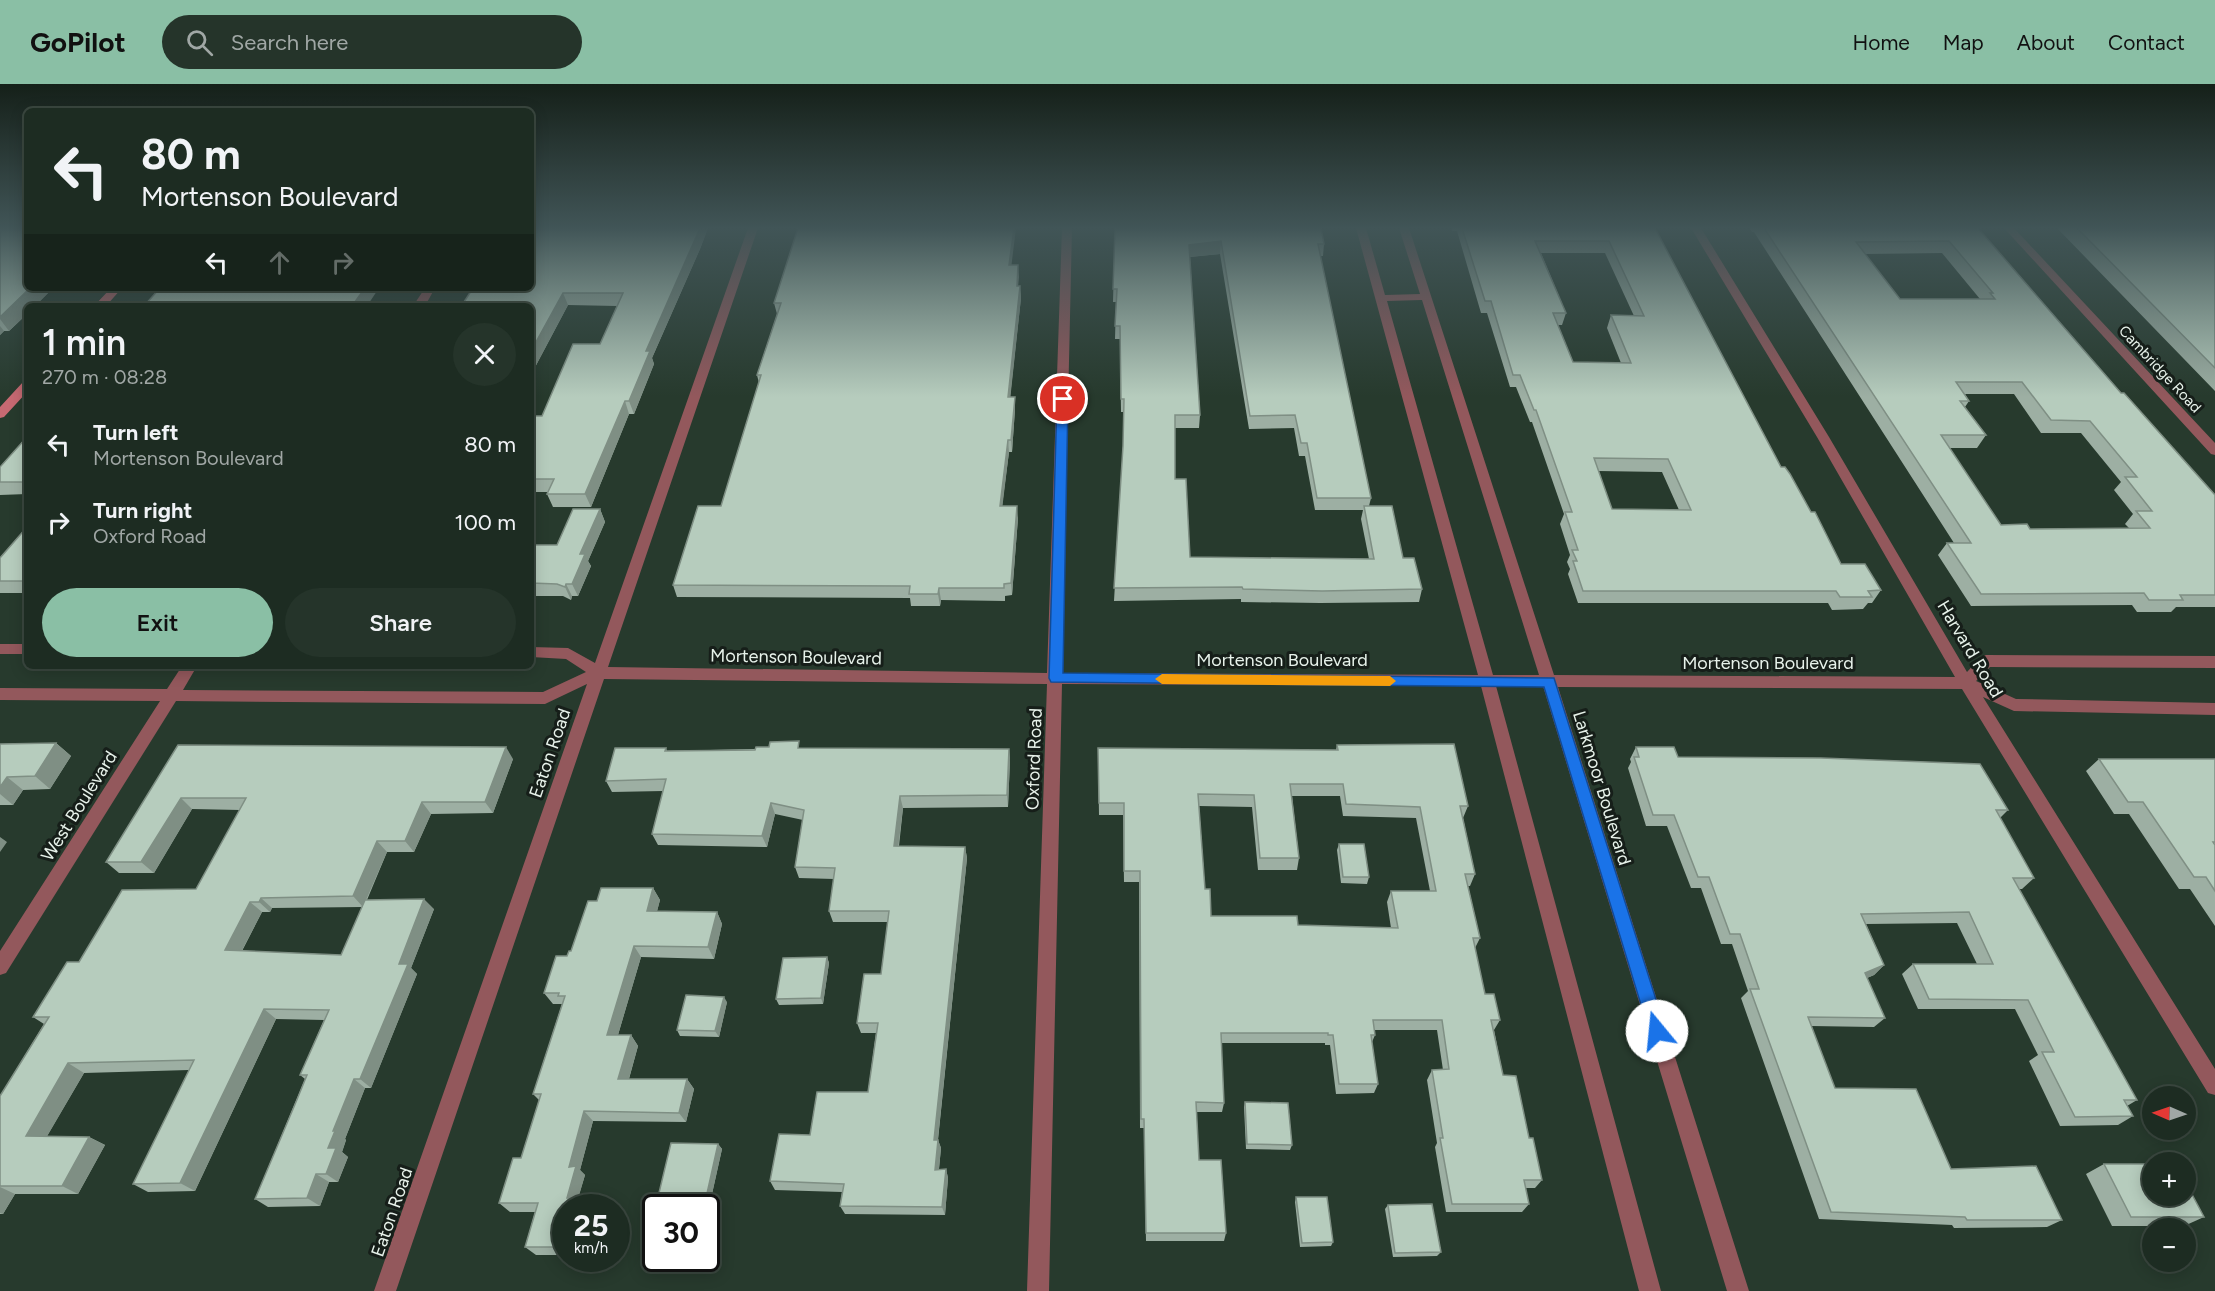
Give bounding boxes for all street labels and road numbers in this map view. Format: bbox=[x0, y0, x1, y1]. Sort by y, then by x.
street label: Cambridge Road bbox=[2115, 322, 2205, 416]
street label: Harvard Road bbox=[1932, 596, 2008, 702]
street label: Mortenson Boulevard bbox=[710, 645, 882, 669]
street label: Mortenson Boulevard bbox=[1196, 649, 1368, 671]
street label: Mortenson Boulevard bbox=[1682, 652, 1854, 674]
street label: Eaton Road bbox=[524, 705, 576, 801]
street label: Oxford Road bbox=[1021, 708, 1047, 810]
street label: Larkmoor Boulevard bbox=[1568, 708, 1636, 868]
street label: West Boulevard bbox=[36, 747, 122, 865]
street label: Eaton Road bbox=[366, 1164, 418, 1260]

